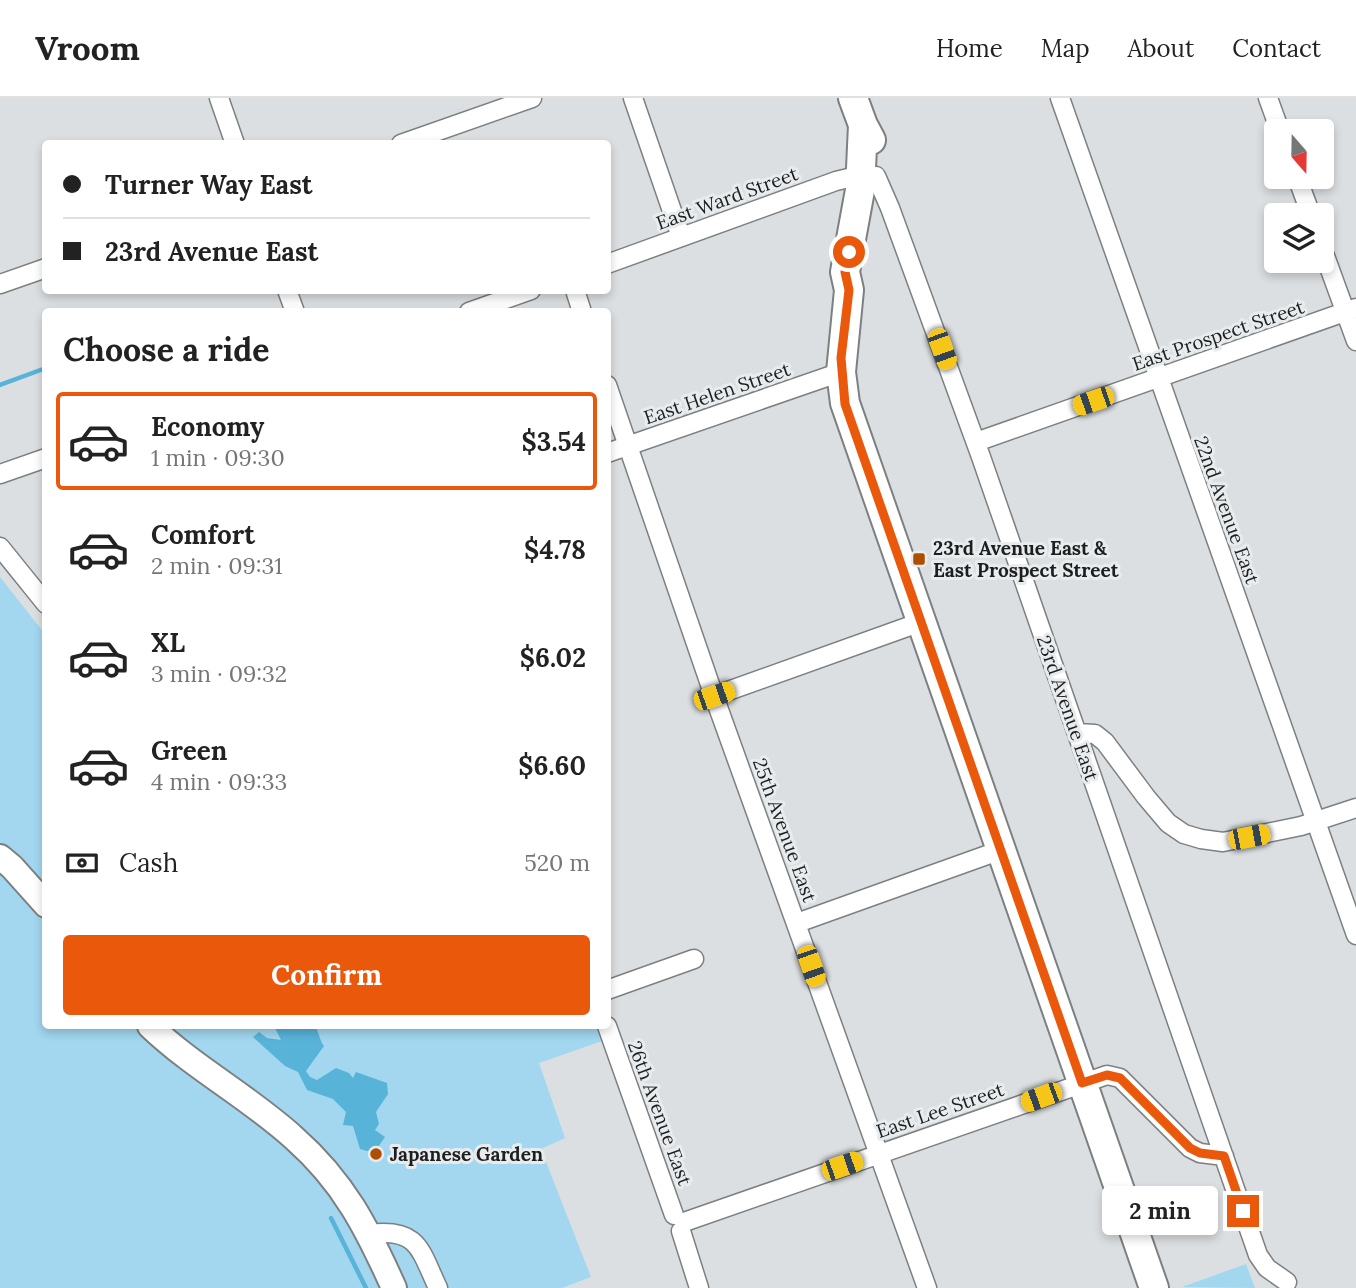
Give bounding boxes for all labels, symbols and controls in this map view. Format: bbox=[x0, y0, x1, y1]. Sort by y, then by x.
text: Vroom bbox=[35, 27, 140, 69]
text: Home bbox=[936, 33, 1003, 64]
text: Map bbox=[1041, 33, 1090, 64]
text: About bbox=[1128, 33, 1194, 64]
text: Contact bbox=[1232, 33, 1321, 64]
north arrow bbox=[1264, 119, 1334, 189]
map controls bbox=[1264, 119, 1334, 273]
street label: East Ward Street bbox=[653, 161, 802, 235]
text: Turner Way East bbox=[105, 168, 313, 201]
button: layers bbox=[1264, 203, 1334, 273]
text: 23rd Avenue East bbox=[105, 235, 318, 268]
route start bbox=[833, 236, 865, 268]
street label: East Prospect Street bbox=[1129, 294, 1308, 376]
car bbox=[925, 326, 960, 372]
text: Choose a ride bbox=[63, 329, 270, 370]
street label: East Helen Street bbox=[641, 356, 794, 429]
car bbox=[1070, 384, 1117, 418]
icon: car bbox=[67, 410, 130, 473]
text: Economy bbox=[151, 410, 264, 443]
text: $3.54 bbox=[522, 425, 586, 458]
street label: 22nd Avenue East bbox=[1189, 433, 1265, 588]
text: 1 min · 09:30 bbox=[151, 443, 285, 472]
icon: car bbox=[67, 518, 130, 581]
text: Comfort bbox=[151, 518, 255, 551]
text: $4.78 bbox=[524, 533, 586, 566]
place label: 23rd Avenue East & East Prospect Street bbox=[933, 536, 1120, 582]
text: 2 min · 09:31 bbox=[151, 551, 283, 580]
marker: 23rd Avenue East & East Prospect Street bbox=[911, 551, 927, 567]
icon: car bbox=[67, 626, 130, 689]
text: XL bbox=[151, 626, 185, 659]
street label: 23rd Avenue East bbox=[1032, 632, 1104, 784]
text: $6.02 bbox=[520, 641, 586, 674]
text: 3 min · 09:32 bbox=[151, 659, 287, 688]
car bbox=[691, 679, 738, 713]
icon: car bbox=[67, 734, 130, 797]
text: Green bbox=[151, 734, 227, 767]
text: $6.60 bbox=[518, 749, 586, 782]
street label: 25th Avenue East bbox=[748, 755, 822, 906]
text: 4 min · 09:33 bbox=[151, 767, 287, 796]
car bbox=[1227, 823, 1272, 851]
icon: cash bbox=[63, 844, 101, 882]
text: Cash bbox=[119, 846, 178, 879]
text: 520 m bbox=[524, 848, 590, 877]
button: Confirm bbox=[63, 935, 590, 1015]
car bbox=[795, 943, 828, 989]
street label: 26th Avenue East bbox=[623, 1037, 698, 1189]
street label: East Lee Street bbox=[873, 1077, 1007, 1143]
car bbox=[1018, 1080, 1065, 1114]
place label: Japanese Garden bbox=[390, 1142, 543, 1166]
marker: Japanese Garden bbox=[368, 1146, 384, 1162]
car bbox=[819, 1149, 866, 1183]
callout: 2 min bbox=[1103, 1186, 1218, 1236]
route end bbox=[1227, 1195, 1259, 1227]
text: 2 min bbox=[1129, 1196, 1191, 1225]

